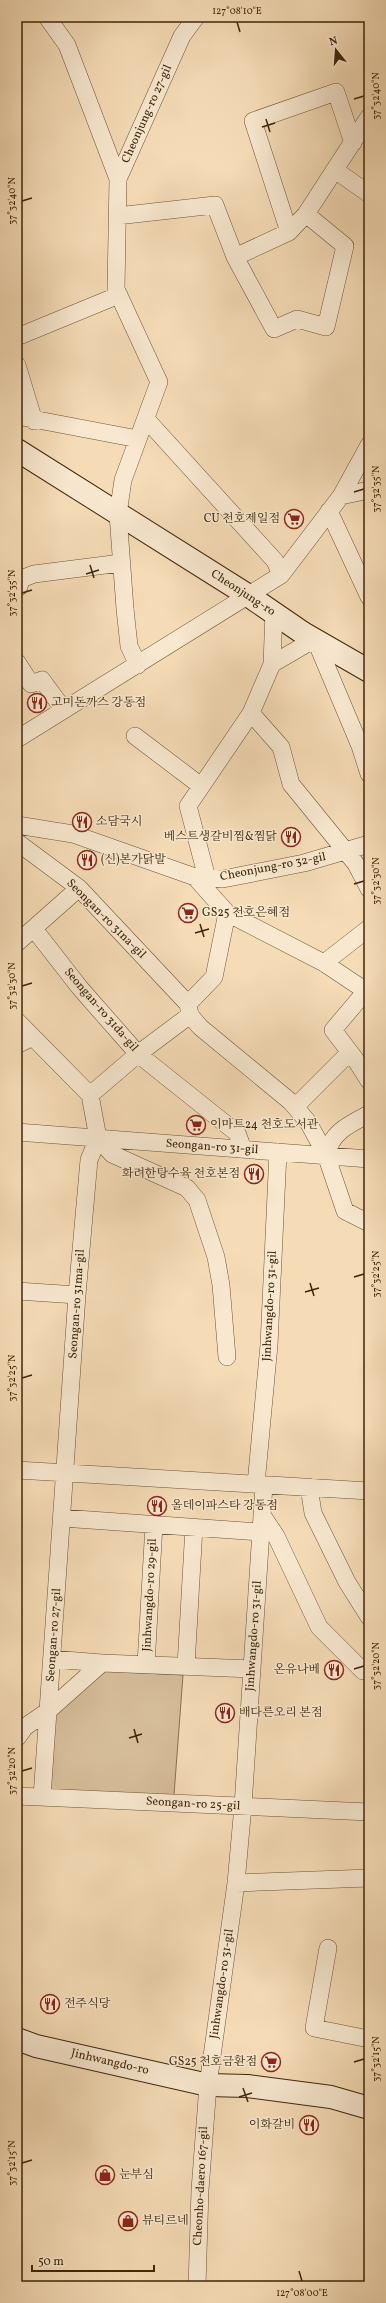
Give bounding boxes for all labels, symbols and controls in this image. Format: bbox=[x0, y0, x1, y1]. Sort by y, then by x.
text: 127°08'10"E bbox=[212, 4, 262, 18]
north arrow bbox=[316, 30, 356, 70]
text: N bbox=[327, 34, 340, 50]
street label: Cheonjung-ro 27-gil bbox=[118, 62, 176, 166]
text: 37°32'40"N bbox=[369, 72, 383, 120]
text: 37°32'40"N bbox=[5, 177, 19, 225]
text: 37°32'35"N bbox=[369, 465, 383, 512]
supermarket icon: CU 천호제일점 bbox=[283, 508, 305, 530]
place label: CU 천호제일점 bbox=[204, 511, 280, 527]
street label: Cheonjung-ro bbox=[208, 566, 278, 620]
text: 37°32'35"N bbox=[5, 569, 19, 616]
restaurant icon: 고미돈까스 강동점 bbox=[26, 692, 48, 714]
place label: 고미돈까스 강동점 bbox=[51, 695, 146, 711]
restaurant icon: 소담국시 bbox=[71, 811, 93, 833]
place label: 소담국시 bbox=[96, 814, 142, 830]
restaurant icon: 베스트생갈비찜&찜닭 bbox=[280, 826, 302, 848]
place label: 베스트생갈비찜&찜닭 bbox=[164, 829, 277, 845]
restaurant icon: (신)본가닭발 bbox=[76, 849, 98, 871]
street label: Cheonjung-ro 32-gil bbox=[219, 849, 328, 885]
place label: (신)본가닭발 bbox=[101, 852, 166, 868]
text: 37°32'30"N bbox=[369, 857, 383, 905]
street label: Seongan-ro 31na-gil bbox=[63, 876, 150, 963]
supermarket icon: GS25 천호은혜점 bbox=[177, 902, 199, 924]
place label: GS25 천호은혜점 bbox=[202, 905, 290, 921]
text: 37°32'30"N bbox=[5, 962, 19, 1010]
street label: Seongan-ro 31da-gil bbox=[60, 965, 142, 1056]
supermarket icon: 이마트24 천호도서관 bbox=[185, 1114, 207, 1136]
place label: 이마트24 천호도서관 bbox=[210, 1117, 319, 1133]
street label: Seongan-ro 31-gil bbox=[165, 1136, 259, 1158]
restaurant icon: 화려한탕수육 천호본점 bbox=[243, 1163, 265, 1185]
place label: 화려한탕수육 천호본점 bbox=[122, 1166, 240, 1182]
street label: Seongan-ro 31ma-gil bbox=[65, 1248, 89, 1359]
street label: Jinhwangdo-ro 31-gil bbox=[259, 1250, 281, 1362]
text: 37°32'25"N bbox=[369, 1250, 383, 1297]
text: 37°32'25"N bbox=[5, 1354, 19, 1401]
restaurant icon: 올데이파스타 강동점 bbox=[146, 1495, 168, 1517]
place label: 올데이파스타 강동점 bbox=[171, 1498, 278, 1514]
street label: Jinhwangdo-ro 29-gil bbox=[139, 1538, 161, 1652]
street label: Jinhwangdo-ro 31-gil bbox=[242, 1580, 266, 1692]
street label: Seongan-ro 27-gil bbox=[43, 1587, 65, 1682]
text: 37°32'20"N bbox=[369, 1642, 383, 1690]
restaurant icon: 온유나베 bbox=[323, 1659, 345, 1681]
place label: 온유나베 bbox=[274, 1662, 320, 1678]
restaurant icon: 배다른오리 본점 bbox=[214, 1702, 236, 1724]
place label: 배다른오리 본점 bbox=[239, 1705, 323, 1721]
text: 37°32'20"N bbox=[5, 1747, 19, 1795]
street label: Seongan-ro 25-gil bbox=[145, 1794, 241, 1814]
street label: Jinhwangdo-ro 31-gil bbox=[206, 1928, 238, 2040]
restaurant icon: 전주식당 bbox=[39, 1993, 61, 2015]
place label: 전주식당 bbox=[64, 1996, 111, 2012]
text: 37°32'15"N bbox=[369, 2036, 383, 2082]
street label: Jinhwangdo-ro bbox=[69, 2045, 151, 2079]
supermarket icon: GS25 천호금환점 bbox=[260, 2051, 282, 2073]
place label: GS25 천호금환점 bbox=[169, 2054, 257, 2070]
restaurant icon: 이화갈비 bbox=[298, 2114, 320, 2136]
place label: 이화갈비 bbox=[249, 2117, 295, 2133]
street label: Cheonho-daero 167-gil bbox=[190, 2126, 212, 2246]
text: 37°32'15"N bbox=[5, 2140, 19, 2186]
shop icon: 눈부심 bbox=[94, 2164, 116, 2186]
place label: 눈부심 bbox=[119, 2167, 154, 2183]
shop icon: 뷰티르네 bbox=[117, 2210, 139, 2232]
place label: 뷰티르네 bbox=[142, 2213, 188, 2229]
scale bar bbox=[32, 2247, 154, 2273]
text: 50 m bbox=[38, 2254, 64, 2270]
text: 127°08'00"E bbox=[276, 2286, 328, 2300]

